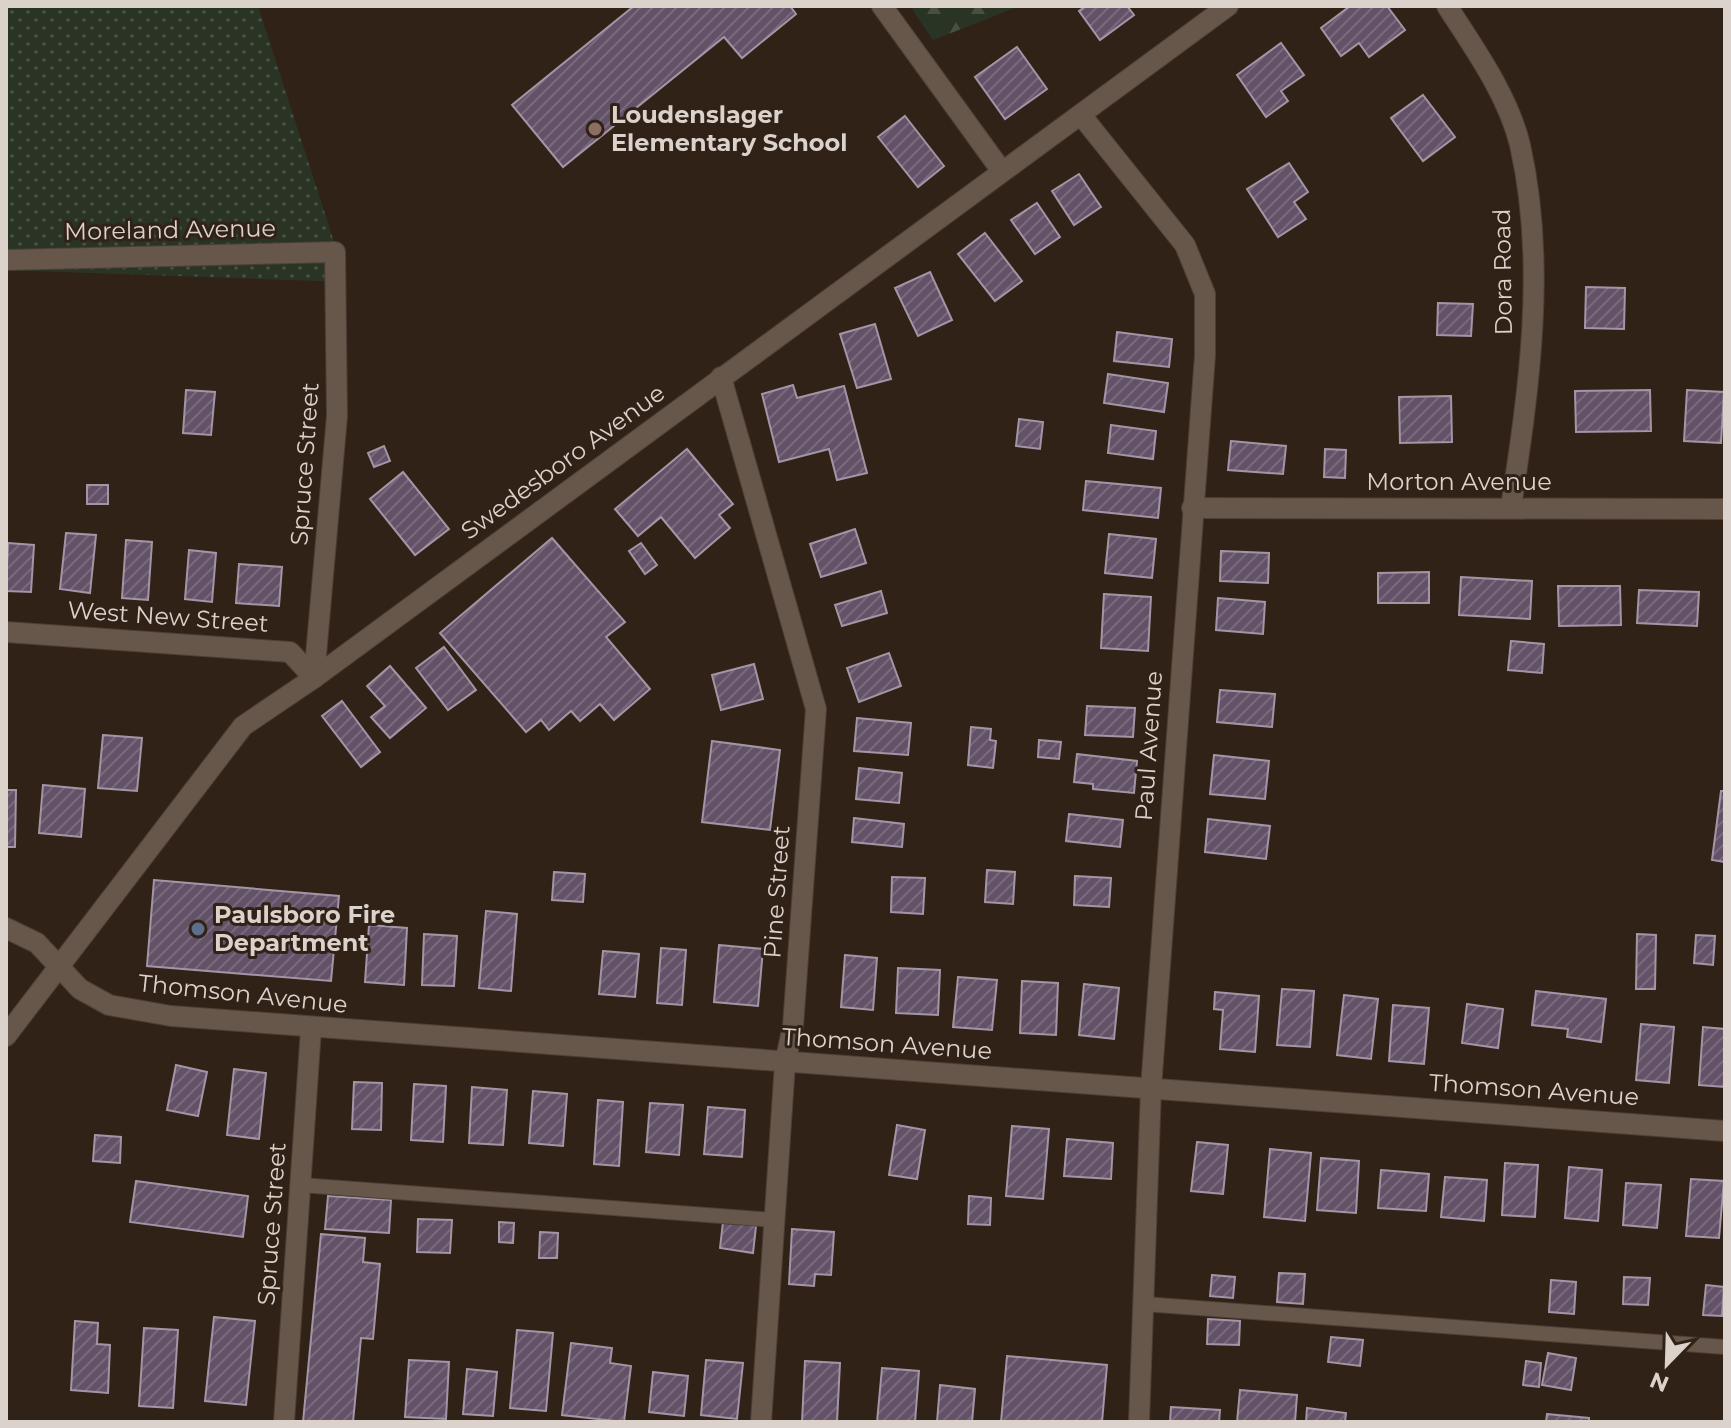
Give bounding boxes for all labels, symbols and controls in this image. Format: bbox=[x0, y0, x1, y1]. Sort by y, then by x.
place label: Loudenslager Elementary School bbox=[611, 100, 848, 157]
marker: Loudenslager Elementary School bbox=[586, 120, 604, 138]
street label: Dora Road bbox=[1487, 208, 1518, 336]
street label: Moreland Avenue bbox=[64, 213, 276, 246]
street label: Swedesboro Avenue bbox=[455, 378, 670, 545]
street label: Spruce Street bbox=[284, 381, 325, 546]
street label: Morton Avenue bbox=[1366, 467, 1552, 496]
street label: West New Street bbox=[67, 595, 270, 638]
street label: Paul Avenue bbox=[1129, 670, 1168, 822]
street label: Pine Street bbox=[757, 824, 796, 959]
place label: Paulsboro Fire Department bbox=[214, 900, 395, 957]
marker: Paulsboro Fire Department bbox=[189, 920, 207, 938]
street label: Thomson Avenue bbox=[137, 968, 349, 1019]
street label: Thomson Avenue bbox=[781, 1022, 993, 1065]
street label: Thomson Avenue bbox=[1428, 1068, 1640, 1111]
street label: Spruce Street bbox=[251, 1141, 292, 1306]
north arrow bbox=[1627, 1324, 1707, 1404]
text: N bbox=[1646, 1366, 1673, 1398]

